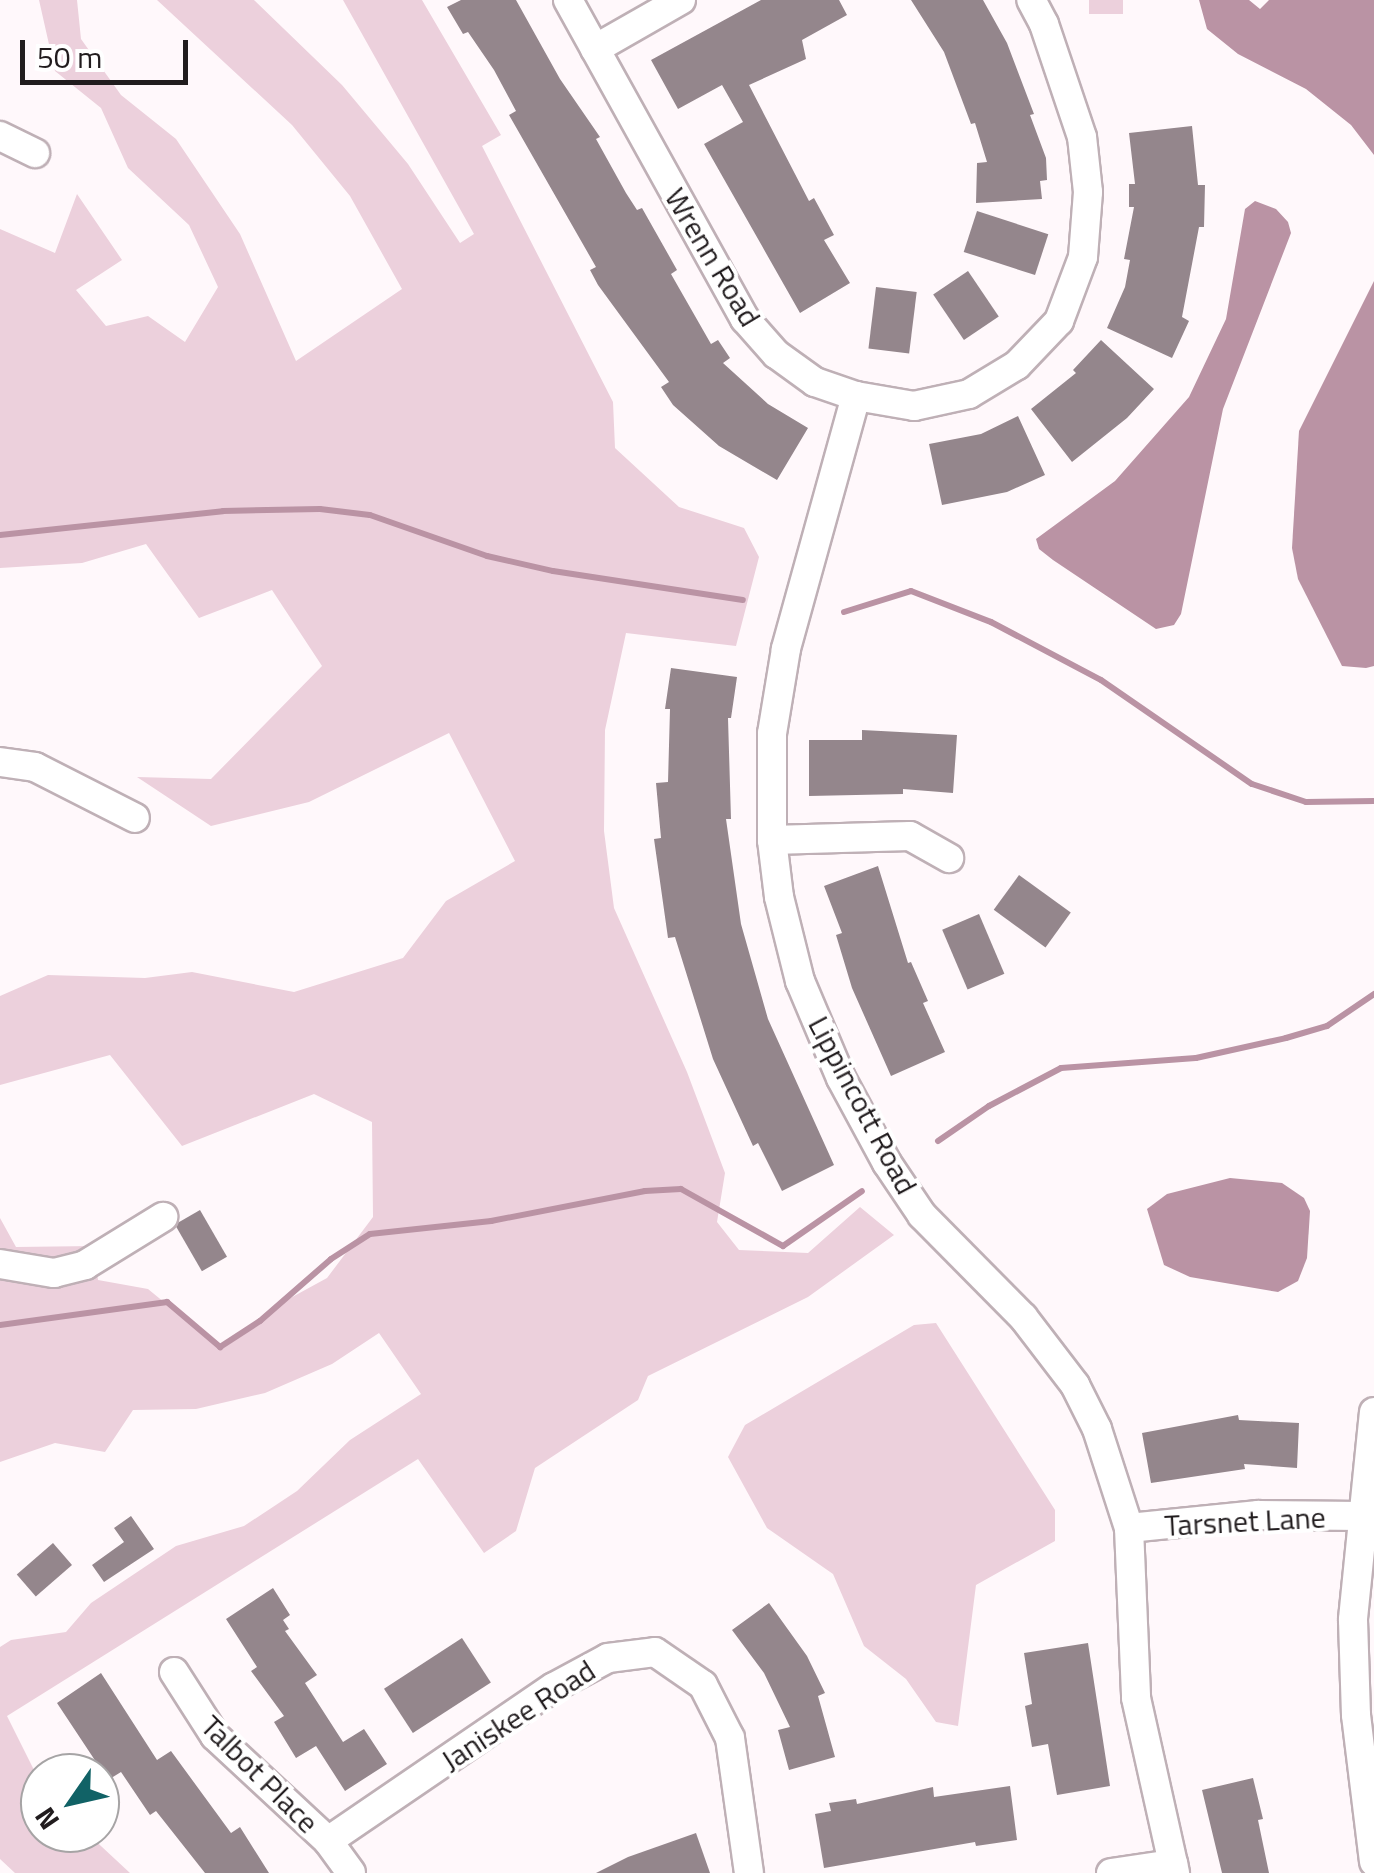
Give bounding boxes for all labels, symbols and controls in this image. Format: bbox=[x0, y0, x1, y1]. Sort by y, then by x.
scale bar bbox=[25, 20, 192, 82]
text: 50 m bbox=[37, 34, 102, 80]
street label: Wrenn Road bbox=[658, 181, 768, 333]
street label: Lippincott Road bbox=[801, 1010, 925, 1200]
street label: Tarsnet Lane bbox=[1163, 1499, 1327, 1543]
street label: Janiskee Road bbox=[434, 1652, 602, 1778]
street label: Talbot Place bbox=[194, 1708, 326, 1840]
north arrow bbox=[20, 1753, 120, 1853]
text: N bbox=[23, 1799, 70, 1839]

